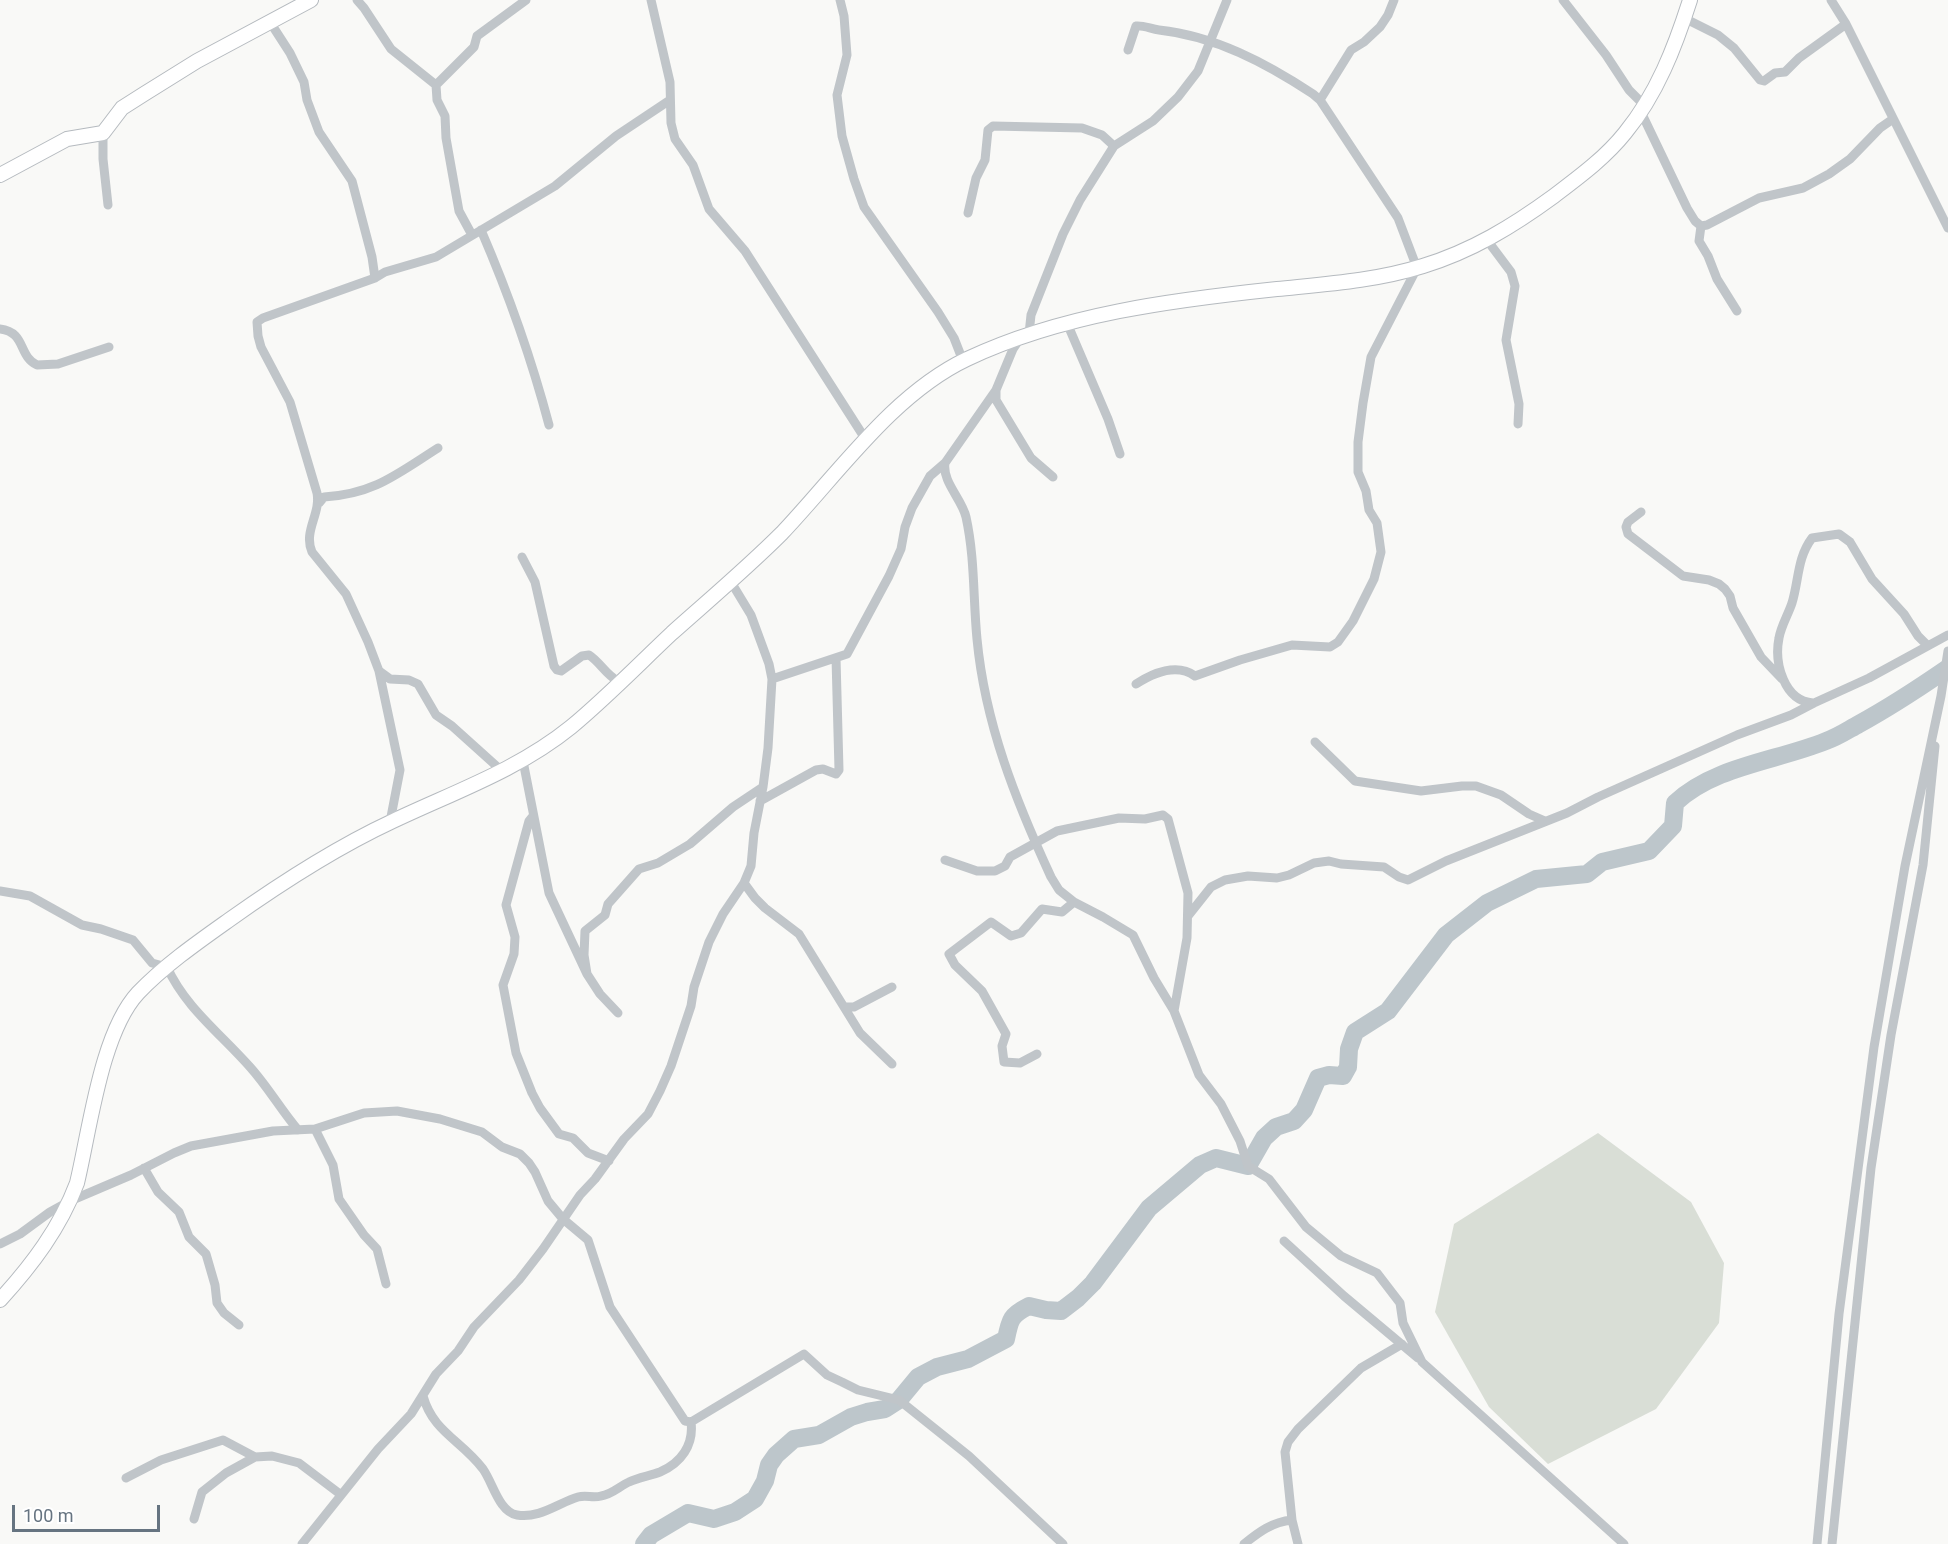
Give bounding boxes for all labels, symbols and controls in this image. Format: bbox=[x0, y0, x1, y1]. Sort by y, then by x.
scale bar bbox=[15, 1493, 164, 1531]
text: 100 m bbox=[23, 1505, 74, 1526]

